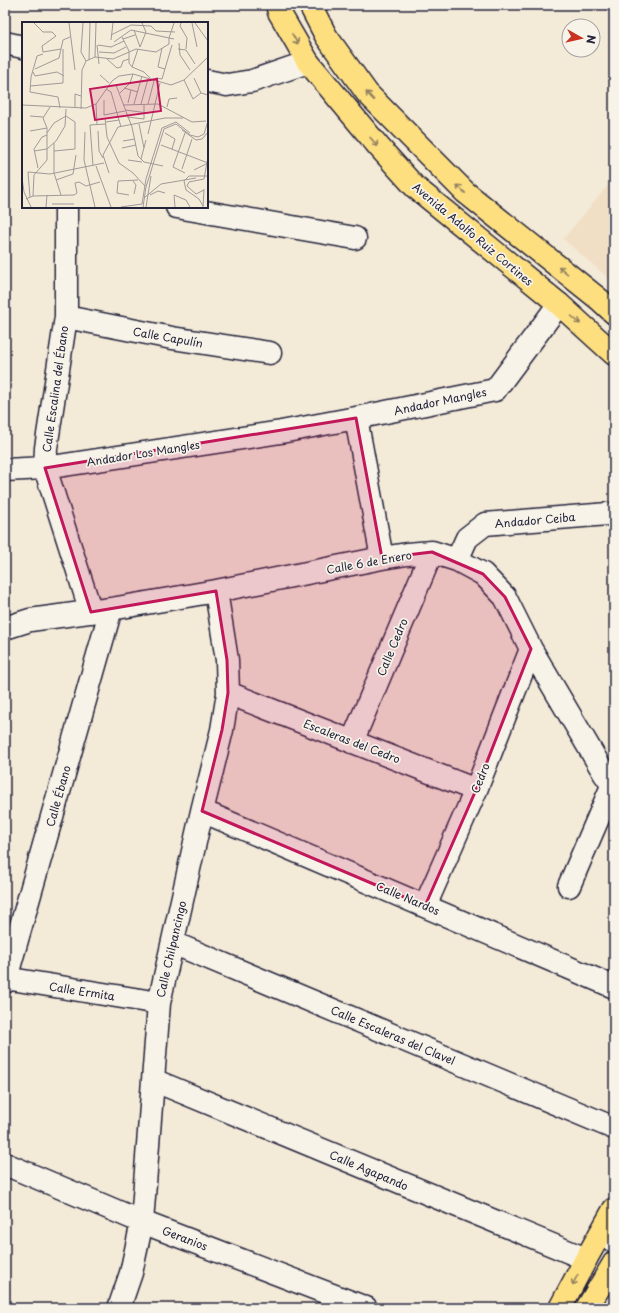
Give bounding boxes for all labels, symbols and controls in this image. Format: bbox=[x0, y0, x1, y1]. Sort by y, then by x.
north arrow bbox=[561, 18, 601, 58]
inset map bbox=[22, 22, 208, 208]
one-way arrow bbox=[291, 33, 299, 45]
text: N bbox=[582, 34, 600, 45]
one-way arrow bbox=[366, 92, 375, 102]
one-way arrow bbox=[370, 136, 379, 147]
street label: Avenida Adolfo Ruiz Cortines bbox=[409, 178, 537, 290]
one-way arrow bbox=[456, 184, 466, 194]
one-way arrow bbox=[557, 266, 568, 275]
one-way arrow bbox=[571, 316, 582, 325]
street label: Calle Capulín bbox=[132, 322, 204, 352]
street label: Calle Escalina del Ébano bbox=[38, 325, 72, 453]
street label: Andador Mangles bbox=[392, 383, 488, 419]
street label: Andador Los Mangles bbox=[85, 436, 201, 470]
street label: Andador Ceiba bbox=[494, 508, 576, 532]
street label: Calle 6 de Enero bbox=[325, 546, 413, 578]
street label: Calle Cedro bbox=[372, 615, 412, 679]
street label: Escaleras del Cedro bbox=[301, 715, 403, 767]
street label: Cedro bbox=[466, 760, 494, 796]
street label: Calle Ébano bbox=[41, 763, 75, 829]
street label: Calle Nardos bbox=[374, 877, 442, 919]
street label: Calle Chilpancingo bbox=[152, 899, 190, 999]
street label: Calle Ermita bbox=[48, 977, 116, 1005]
street label: Calle Escaleras del Clavel bbox=[328, 1001, 458, 1069]
street label: Calle Agapando bbox=[327, 1146, 411, 1194]
street label: Geranios bbox=[160, 1222, 210, 1254]
one-way arrow bbox=[571, 1274, 578, 1286]

